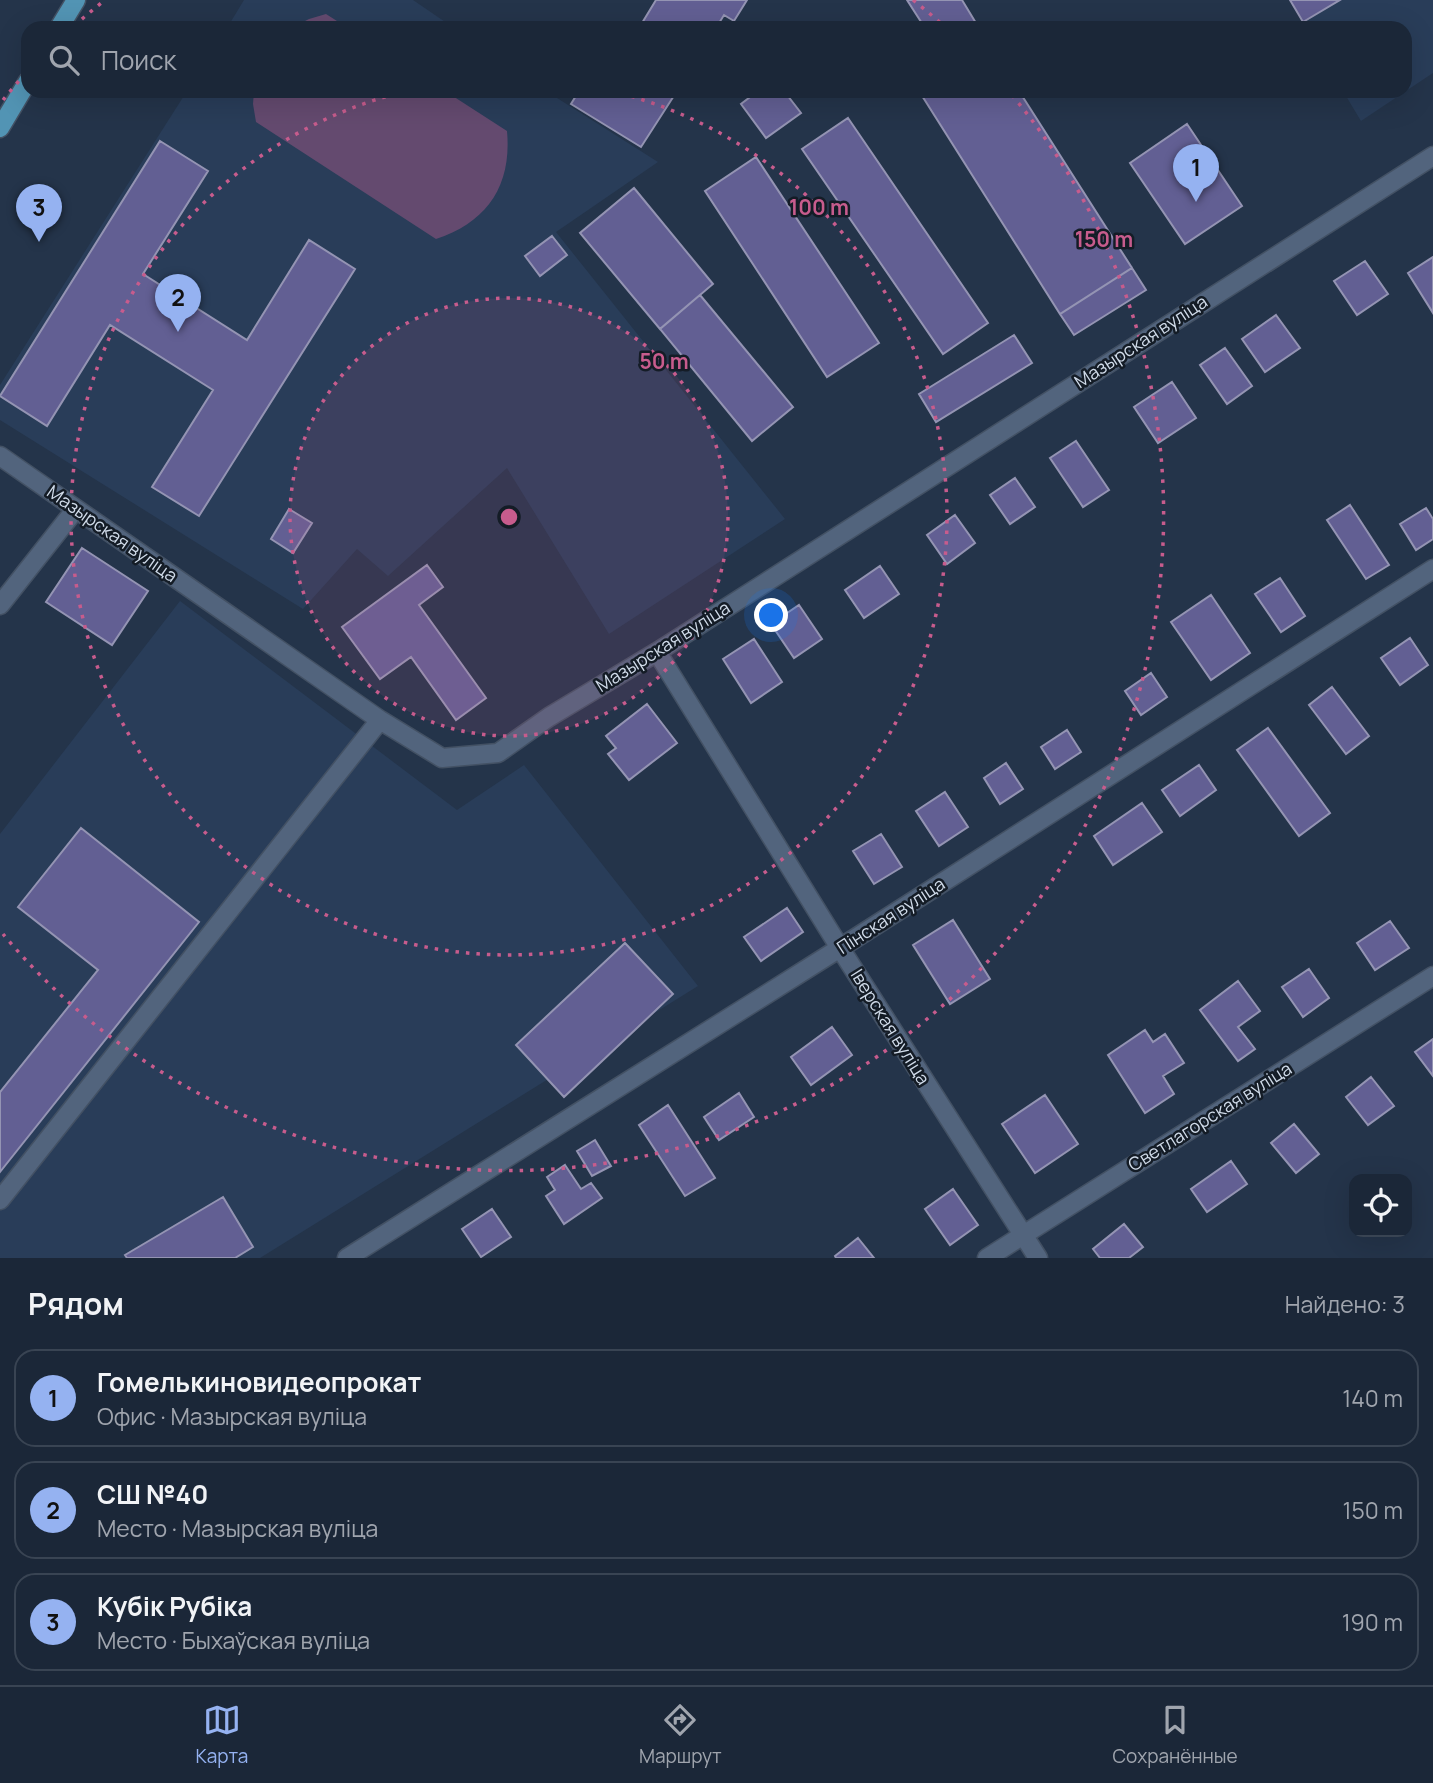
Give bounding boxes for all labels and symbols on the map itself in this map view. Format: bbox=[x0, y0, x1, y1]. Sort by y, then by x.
pin: 1 bbox=[1173, 144, 1219, 202]
pin: 3 bbox=[16, 184, 62, 242]
text: 100 m bbox=[789, 193, 849, 221]
text: 150 m bbox=[1075, 225, 1133, 253]
pin: 2 bbox=[155, 274, 201, 332]
street label: Мазырская вуліца bbox=[1069, 289, 1212, 393]
text: 50 m bbox=[639, 347, 689, 375]
street label: Мазырская вуліца bbox=[43, 479, 182, 587]
centre of rings bbox=[497, 505, 521, 529]
street label: Мазырская вуліца bbox=[591, 595, 734, 697]
your location bbox=[754, 598, 788, 632]
street label: Пінская вуліца bbox=[832, 871, 949, 959]
street label: Іверская вуліца bbox=[846, 964, 936, 1089]
street label: Светлагорская вуліца bbox=[1123, 1056, 1296, 1176]

